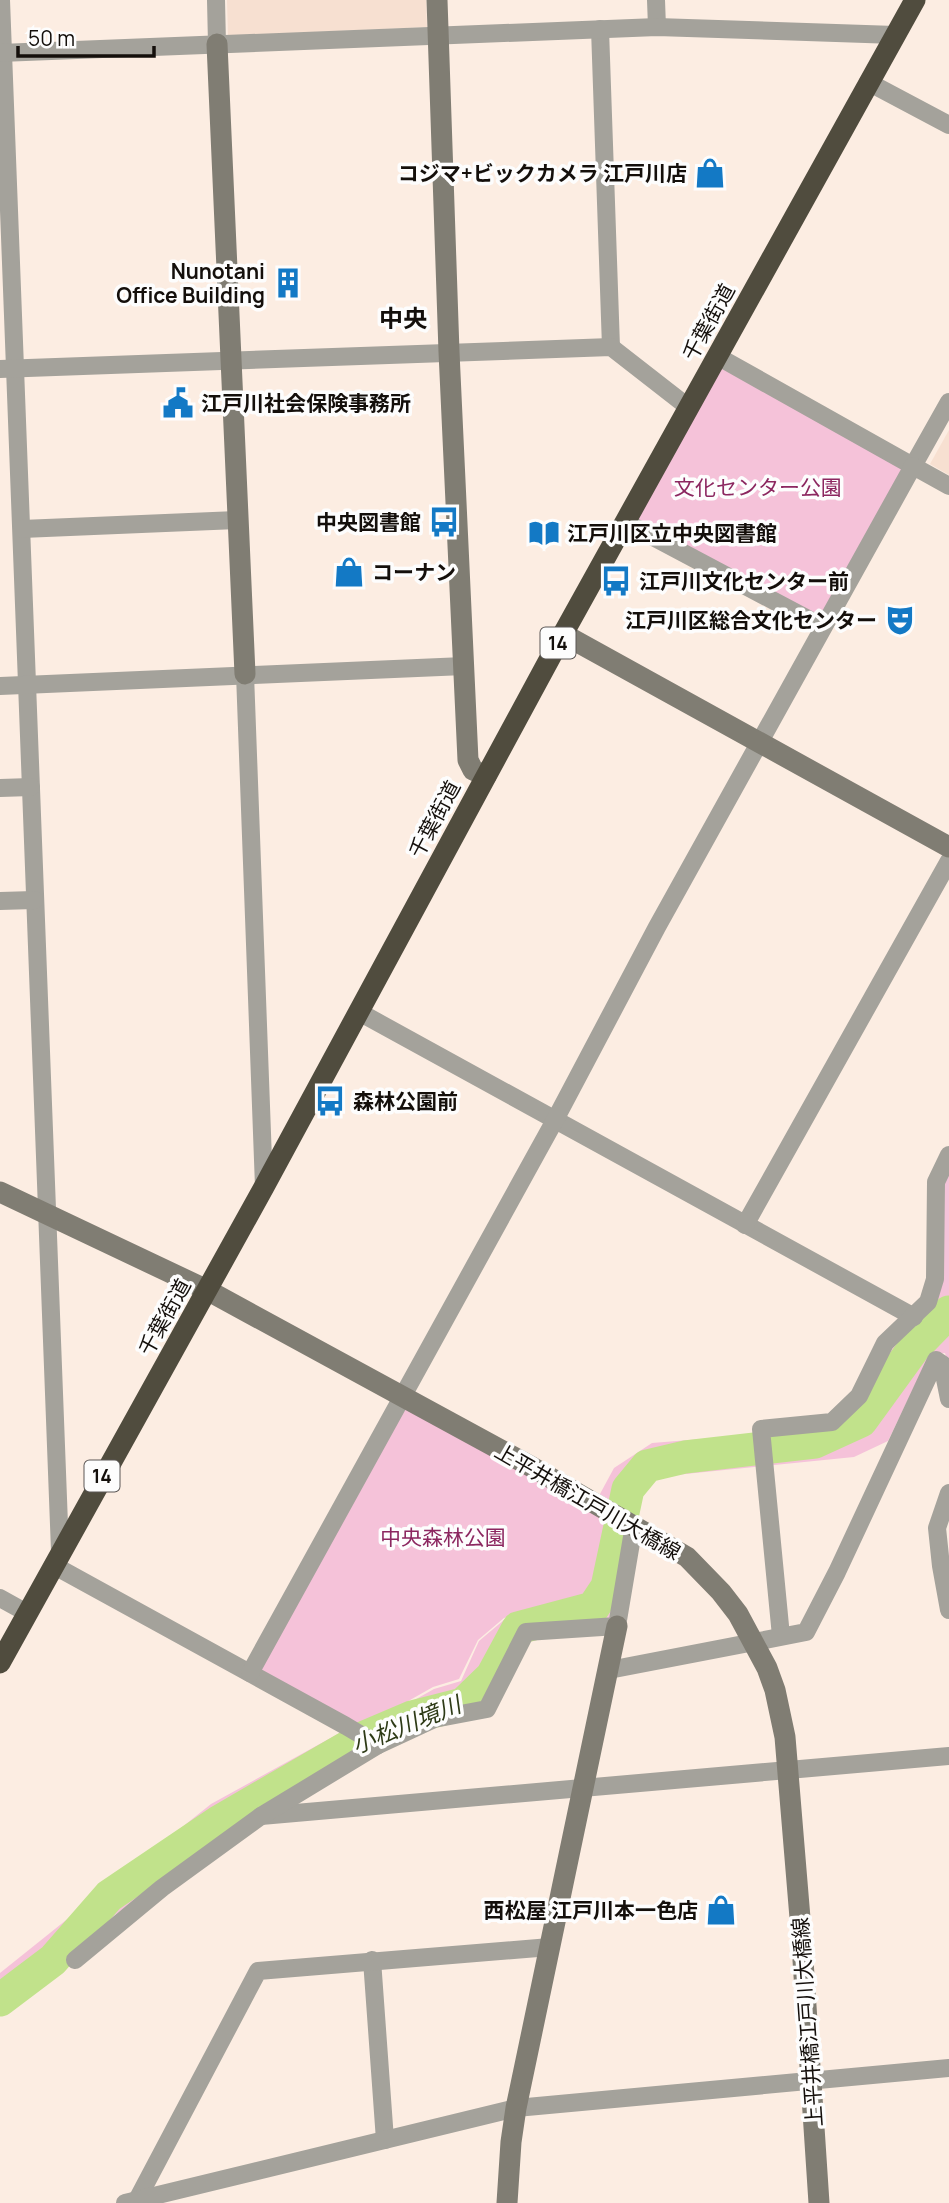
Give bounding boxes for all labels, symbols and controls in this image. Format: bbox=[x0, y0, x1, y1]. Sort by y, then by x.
scale bar bbox=[18, 14, 154, 58]
text: 50 m bbox=[28, 24, 75, 52]
shop icon: コジマ+ビックカメラ 江戸川店 bbox=[693, 156, 727, 190]
place label: コジマ+ビックカメラ 江戸川店 bbox=[398, 159, 687, 187]
place label: Nunotani Office Building bbox=[116, 257, 265, 309]
building icon: Nunotani Office Building bbox=[271, 266, 305, 300]
street label: 千葉街道 bbox=[675, 278, 741, 366]
district label: 中央 bbox=[379, 301, 427, 334]
public building icon: 江戸川社会保険事務所 bbox=[161, 386, 195, 420]
place label: 江戸川社会保険事務所 bbox=[201, 389, 411, 417]
park label: 文化センター公園 bbox=[674, 473, 842, 501]
bus stop icon: 中央図書館 bbox=[427, 505, 461, 539]
place label: 中央図書館 bbox=[316, 508, 421, 536]
library icon: 江戸川区立中央図書館 bbox=[527, 516, 561, 550]
place label: 江戸川区立中央図書館 bbox=[567, 519, 777, 547]
shop icon: コーナン bbox=[332, 555, 366, 589]
place label: コーナン bbox=[372, 558, 456, 586]
bus stop icon: 江戸川文化センター前 bbox=[599, 564, 633, 598]
place label: 江戸川文化センター前 bbox=[639, 567, 849, 595]
theatre icon: 江戸川区総合文化センター bbox=[883, 603, 917, 637]
place label: 江戸川区総合文化センター bbox=[625, 606, 877, 634]
road number: 14 bbox=[540, 628, 576, 658]
street label: 千葉街道 bbox=[402, 775, 466, 863]
bus stop icon: 森林公園前 bbox=[313, 1084, 347, 1118]
place label: 森林公園前 bbox=[353, 1087, 458, 1115]
street label: 千葉街道 bbox=[131, 1273, 197, 1361]
street label: 上平井橋江戸川大橋線 bbox=[490, 1436, 686, 1566]
road number: 14 bbox=[84, 1460, 119, 1492]
park label: 中央森林公園 bbox=[380, 1523, 506, 1551]
water label: 小松川境川 bbox=[347, 1687, 468, 1760]
shop icon: 西松屋 江戸川本一色店 bbox=[704, 1893, 738, 1927]
place label: 西松屋 江戸川本一色店 bbox=[484, 1896, 698, 1924]
street label: 上平井橋江戸川大橋線 bbox=[786, 1916, 828, 2128]

